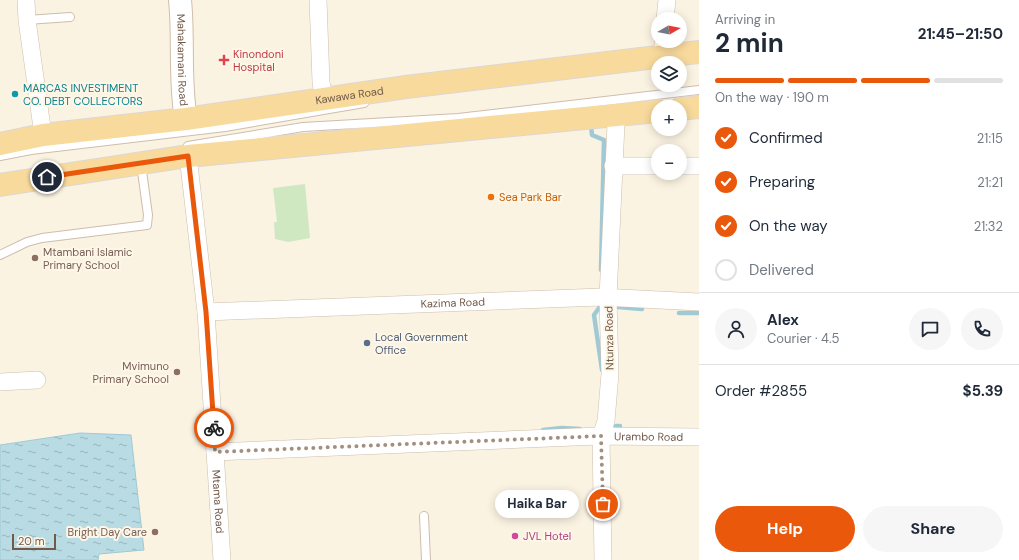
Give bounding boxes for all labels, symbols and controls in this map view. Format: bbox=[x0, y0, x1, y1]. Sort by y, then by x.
text: Arriving in bbox=[715, 11, 775, 28]
north arrow bbox=[651, 12, 687, 48]
map controls bbox=[651, 12, 687, 180]
street label: Mahakamani Road bbox=[174, 13, 191, 107]
text: 21:45–21:50 bbox=[918, 24, 1003, 44]
text: 2 min bbox=[715, 26, 784, 60]
place label: Kinondoni Hospital bbox=[233, 47, 284, 74]
marker: Kinondoni Hospital bbox=[218, 54, 230, 66]
button: layers bbox=[651, 56, 687, 92]
place label: MARCAS INVESTIMENT CO. DEBT COLLECTORS bbox=[23, 81, 143, 108]
street label: Kawawa Road bbox=[314, 83, 385, 107]
marker: MARCAS INVESTIMENT CO. DEBT COLLECTORS bbox=[10, 89, 20, 99]
text: On the way · 190 m bbox=[715, 89, 829, 106]
button: + bbox=[651, 100, 687, 136]
icon: check bbox=[715, 127, 737, 149]
text: Confirmed bbox=[749, 128, 823, 148]
text: 21:15 bbox=[977, 130, 1003, 147]
button: − bbox=[651, 144, 687, 180]
pin bbox=[30, 160, 64, 194]
icon: home bbox=[36, 166, 58, 188]
icon: check bbox=[715, 171, 737, 193]
text: Preparing bbox=[749, 172, 815, 192]
text: 21:21 bbox=[977, 174, 1003, 191]
place label: Sea Park Bar bbox=[499, 190, 562, 204]
marker: Sea Park Bar bbox=[486, 192, 496, 202]
icon: check bbox=[715, 215, 737, 237]
text: On the way bbox=[749, 216, 828, 236]
text: 21:32 bbox=[974, 218, 1003, 235]
place label: Mtambani Islamic Primary School bbox=[43, 245, 132, 272]
marker: Mtambani Islamic Primary School bbox=[30, 253, 40, 263]
text: Delivered bbox=[749, 260, 814, 280]
street label: Kazima Road bbox=[420, 294, 485, 311]
street label: Ntunza Road bbox=[601, 306, 617, 370]
button: person bbox=[715, 308, 757, 350]
button: chat bbox=[909, 308, 951, 350]
button: phone bbox=[961, 308, 1003, 350]
text: Alex bbox=[767, 310, 799, 330]
place label: Local Government Office bbox=[375, 330, 468, 357]
text: Courier · 4.5 bbox=[767, 330, 840, 347]
marker: Local Government Office bbox=[362, 338, 372, 348]
place label: Mvimuno Primary School bbox=[93, 359, 169, 386]
marker: Mvimuno Primary School bbox=[172, 367, 182, 377]
text: Order #2855 bbox=[715, 381, 807, 401]
text: $5.39 bbox=[963, 381, 1003, 401]
courier bbox=[194, 408, 234, 448]
icon: bike bbox=[203, 417, 225, 439]
street label: Urambo Road bbox=[614, 429, 683, 444]
street label: Mtama Road bbox=[209, 469, 227, 534]
pin bbox=[586, 487, 620, 521]
callout: Haika Bar bbox=[495, 490, 579, 518]
icon: bag bbox=[592, 493, 614, 515]
text: Haika Bar bbox=[507, 495, 567, 512]
button: Help bbox=[715, 506, 855, 552]
button: Share bbox=[863, 506, 1003, 552]
place label: Bright Day Care bbox=[68, 525, 147, 539]
marker: Bright Day Care bbox=[150, 527, 160, 537]
place label: JVL Hotel bbox=[523, 529, 571, 543]
marker: JVL Hotel bbox=[510, 531, 520, 541]
scale bar bbox=[12, 532, 56, 551]
text: 20 m bbox=[18, 534, 44, 548]

